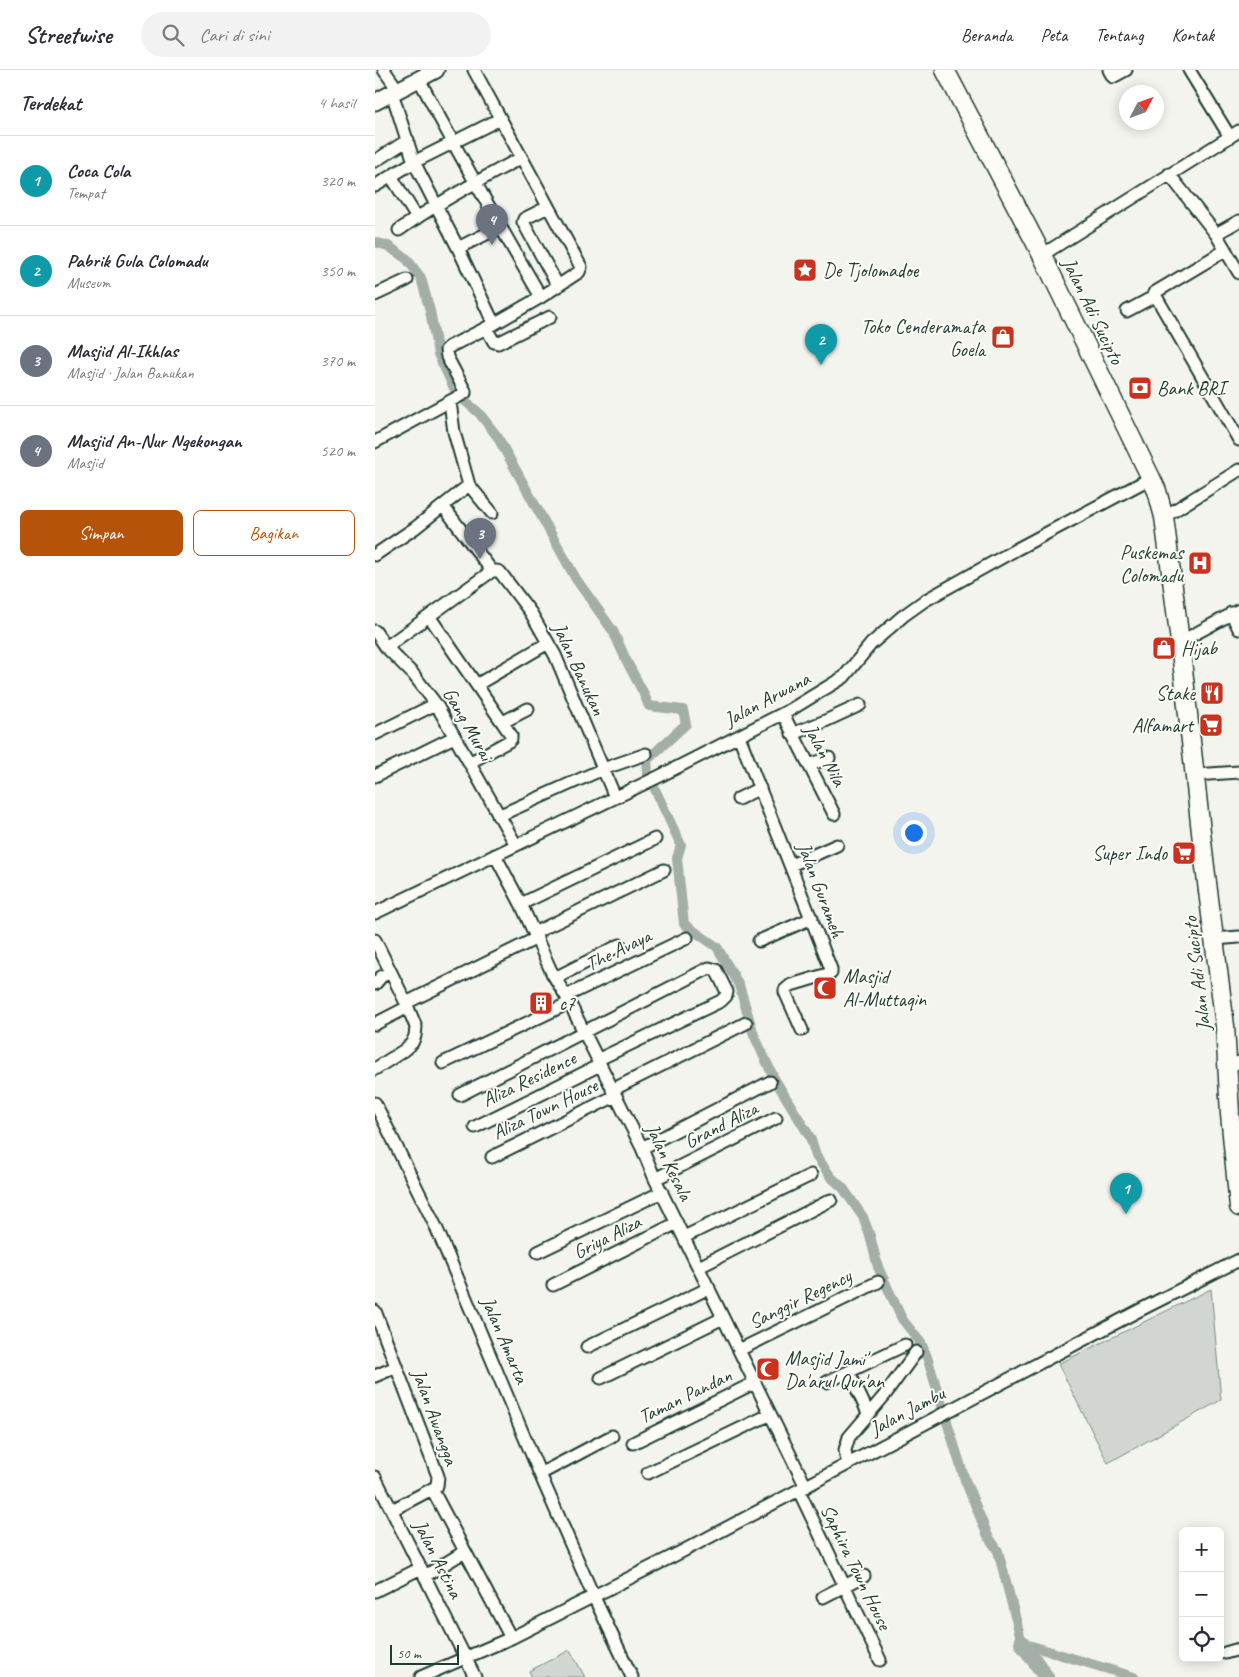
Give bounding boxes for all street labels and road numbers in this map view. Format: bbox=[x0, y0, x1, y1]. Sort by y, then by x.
street label: Jalan Adi Sucipto bbox=[1056, 253, 1130, 369]
street label: Jalan Banukan bbox=[546, 618, 612, 720]
street label: Jalan Arwana bbox=[719, 665, 815, 732]
street label: Gang Murai bbox=[437, 683, 500, 767]
street label: Jalan Nila bbox=[798, 719, 852, 792]
street label: Jalan Gurameh bbox=[791, 838, 851, 942]
street label: Jalan Adi Sucipto bbox=[1177, 914, 1217, 1034]
street label: The Avaya bbox=[581, 923, 656, 977]
street label: Aliza Residence bbox=[478, 1045, 581, 1112]
street label: Aliza Town House bbox=[488, 1072, 603, 1145]
street label: Grand Aliza bbox=[680, 1095, 763, 1154]
street label: Jalan Kesala bbox=[639, 1118, 699, 1206]
street label: Griya Aliza bbox=[569, 1209, 646, 1265]
street label: Sanggir Regency bbox=[745, 1263, 856, 1335]
street label: Jalan Amarta bbox=[475, 1292, 535, 1388]
street label: Taman Pandan bbox=[634, 1362, 736, 1429]
street label: Jalan Awangga bbox=[406, 1365, 464, 1470]
street label: Jalan Jambu bbox=[864, 1380, 950, 1442]
street label: Saphira Town House bbox=[815, 1500, 898, 1635]
street label: Jalan Astina bbox=[407, 1515, 469, 1604]

